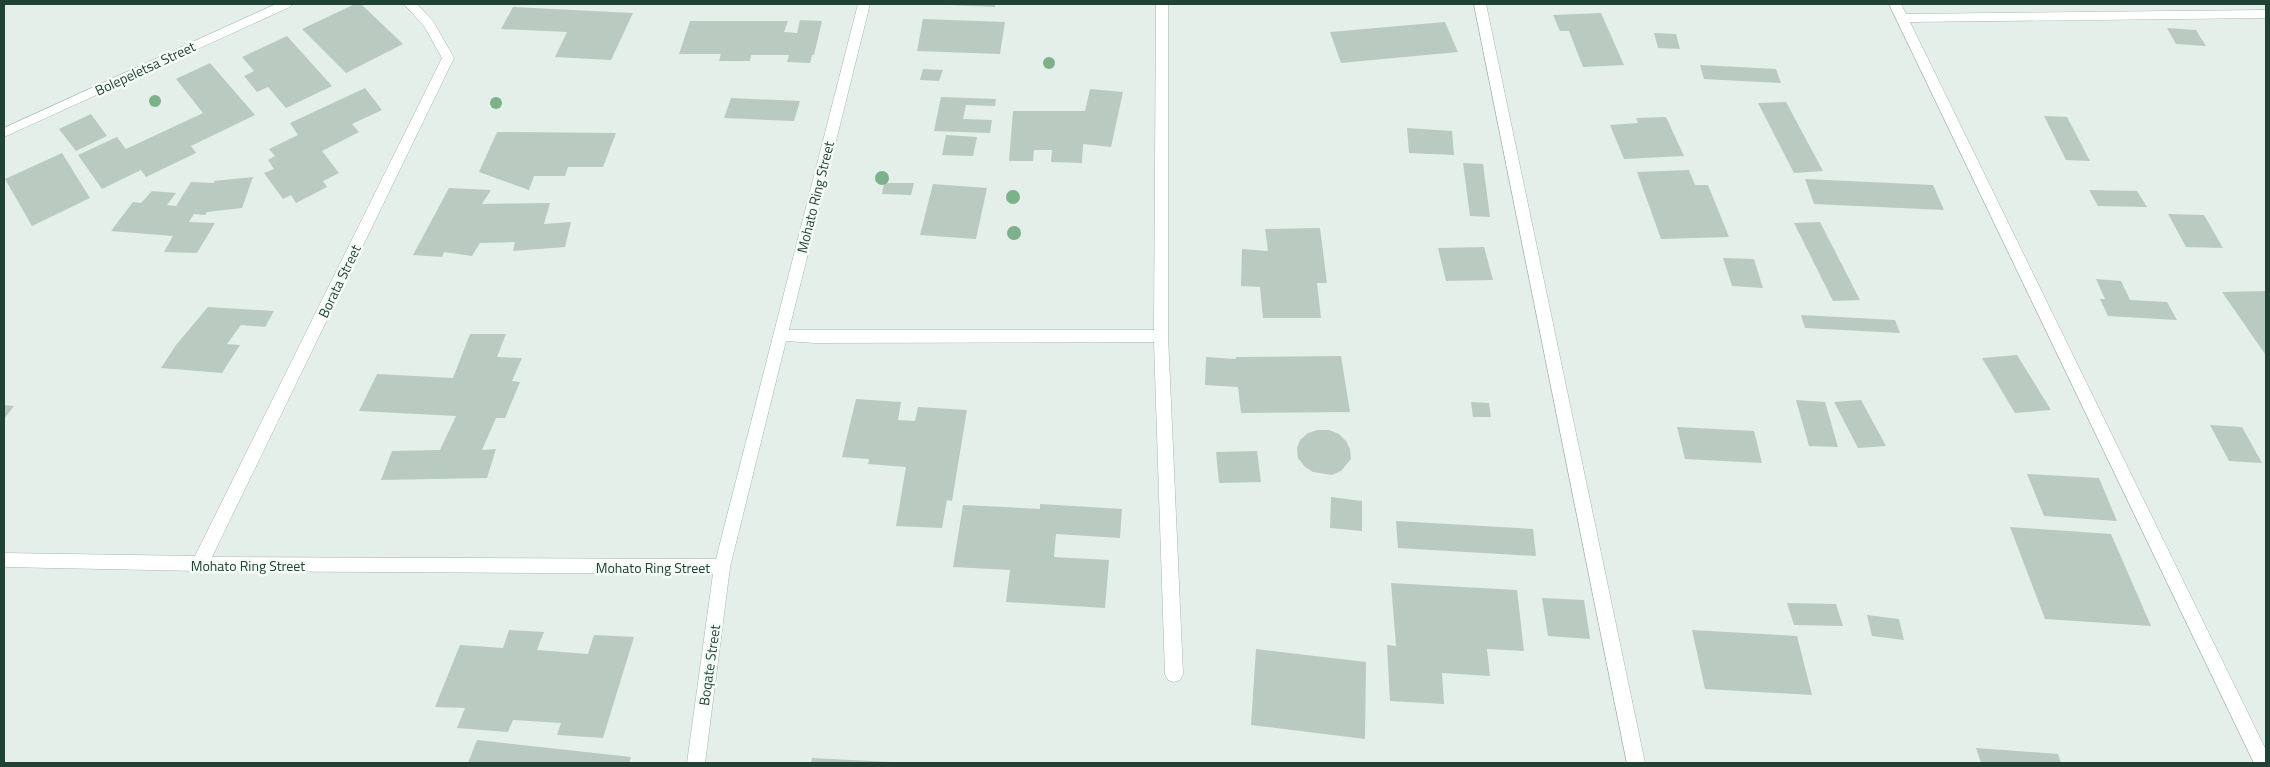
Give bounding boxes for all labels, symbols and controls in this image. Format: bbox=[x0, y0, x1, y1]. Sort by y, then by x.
street label: Bolepeletsa Street bbox=[91, 35, 199, 100]
street label: Mohato Ring Street bbox=[791, 139, 839, 255]
street label: Borata Street bbox=[312, 241, 366, 321]
street label: Mohato Ring Street bbox=[191, 555, 305, 576]
street label: Mohato Ring Street bbox=[596, 557, 710, 578]
street label: Boqate Street bbox=[693, 623, 725, 707]

